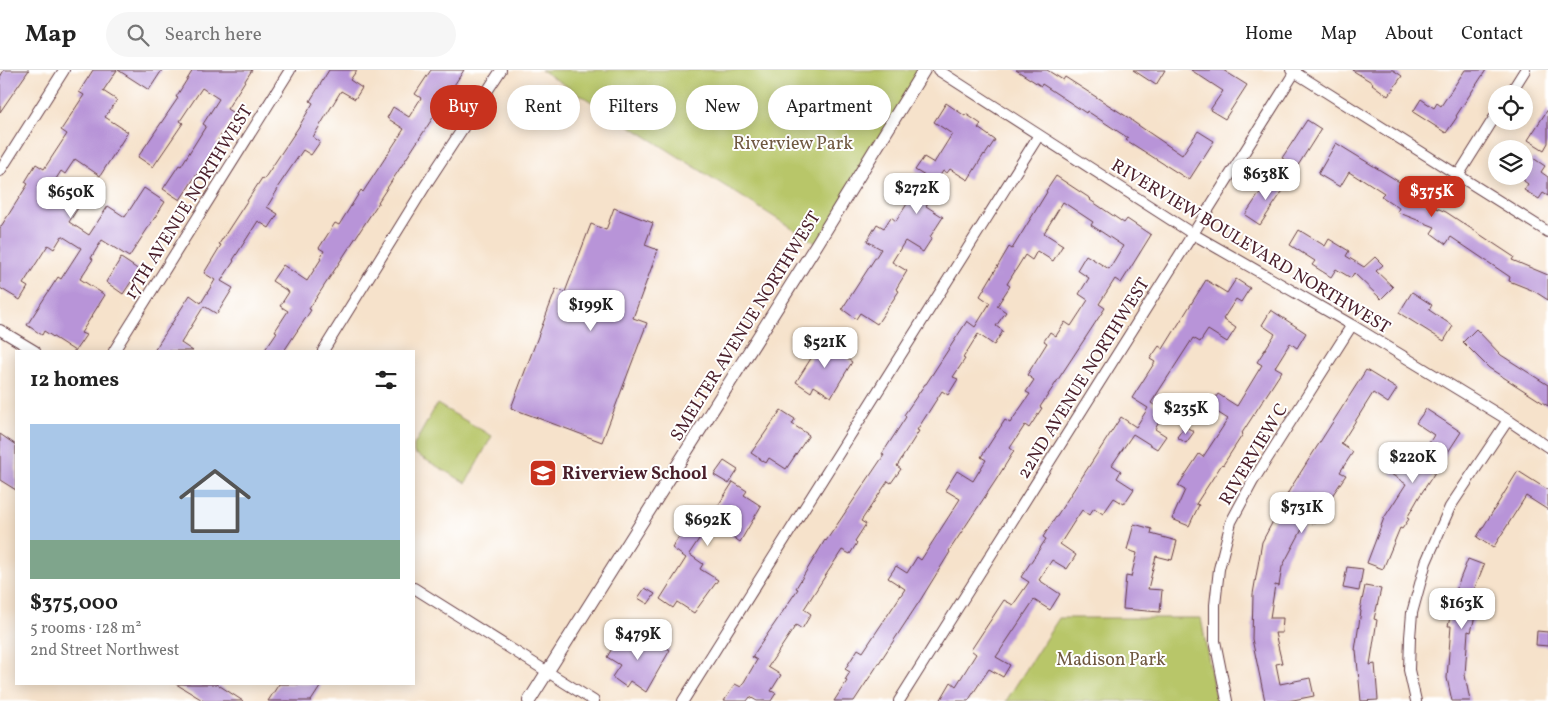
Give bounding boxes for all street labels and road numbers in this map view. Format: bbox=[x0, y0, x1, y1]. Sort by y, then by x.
street label: 17TH AVENUE NORTHWEST bbox=[119, 100, 260, 305]
street label: RIVERVIEW BOULEVARD NORTHWEST bbox=[1106, 154, 1395, 341]
street label: SMELTER AVENUE NORTHWEST bbox=[665, 207, 828, 446]
street label: 22ND AVENUE NORTHWEST bbox=[1012, 273, 1157, 484]
street label: RIVERVIEW C bbox=[1214, 399, 1295, 510]

